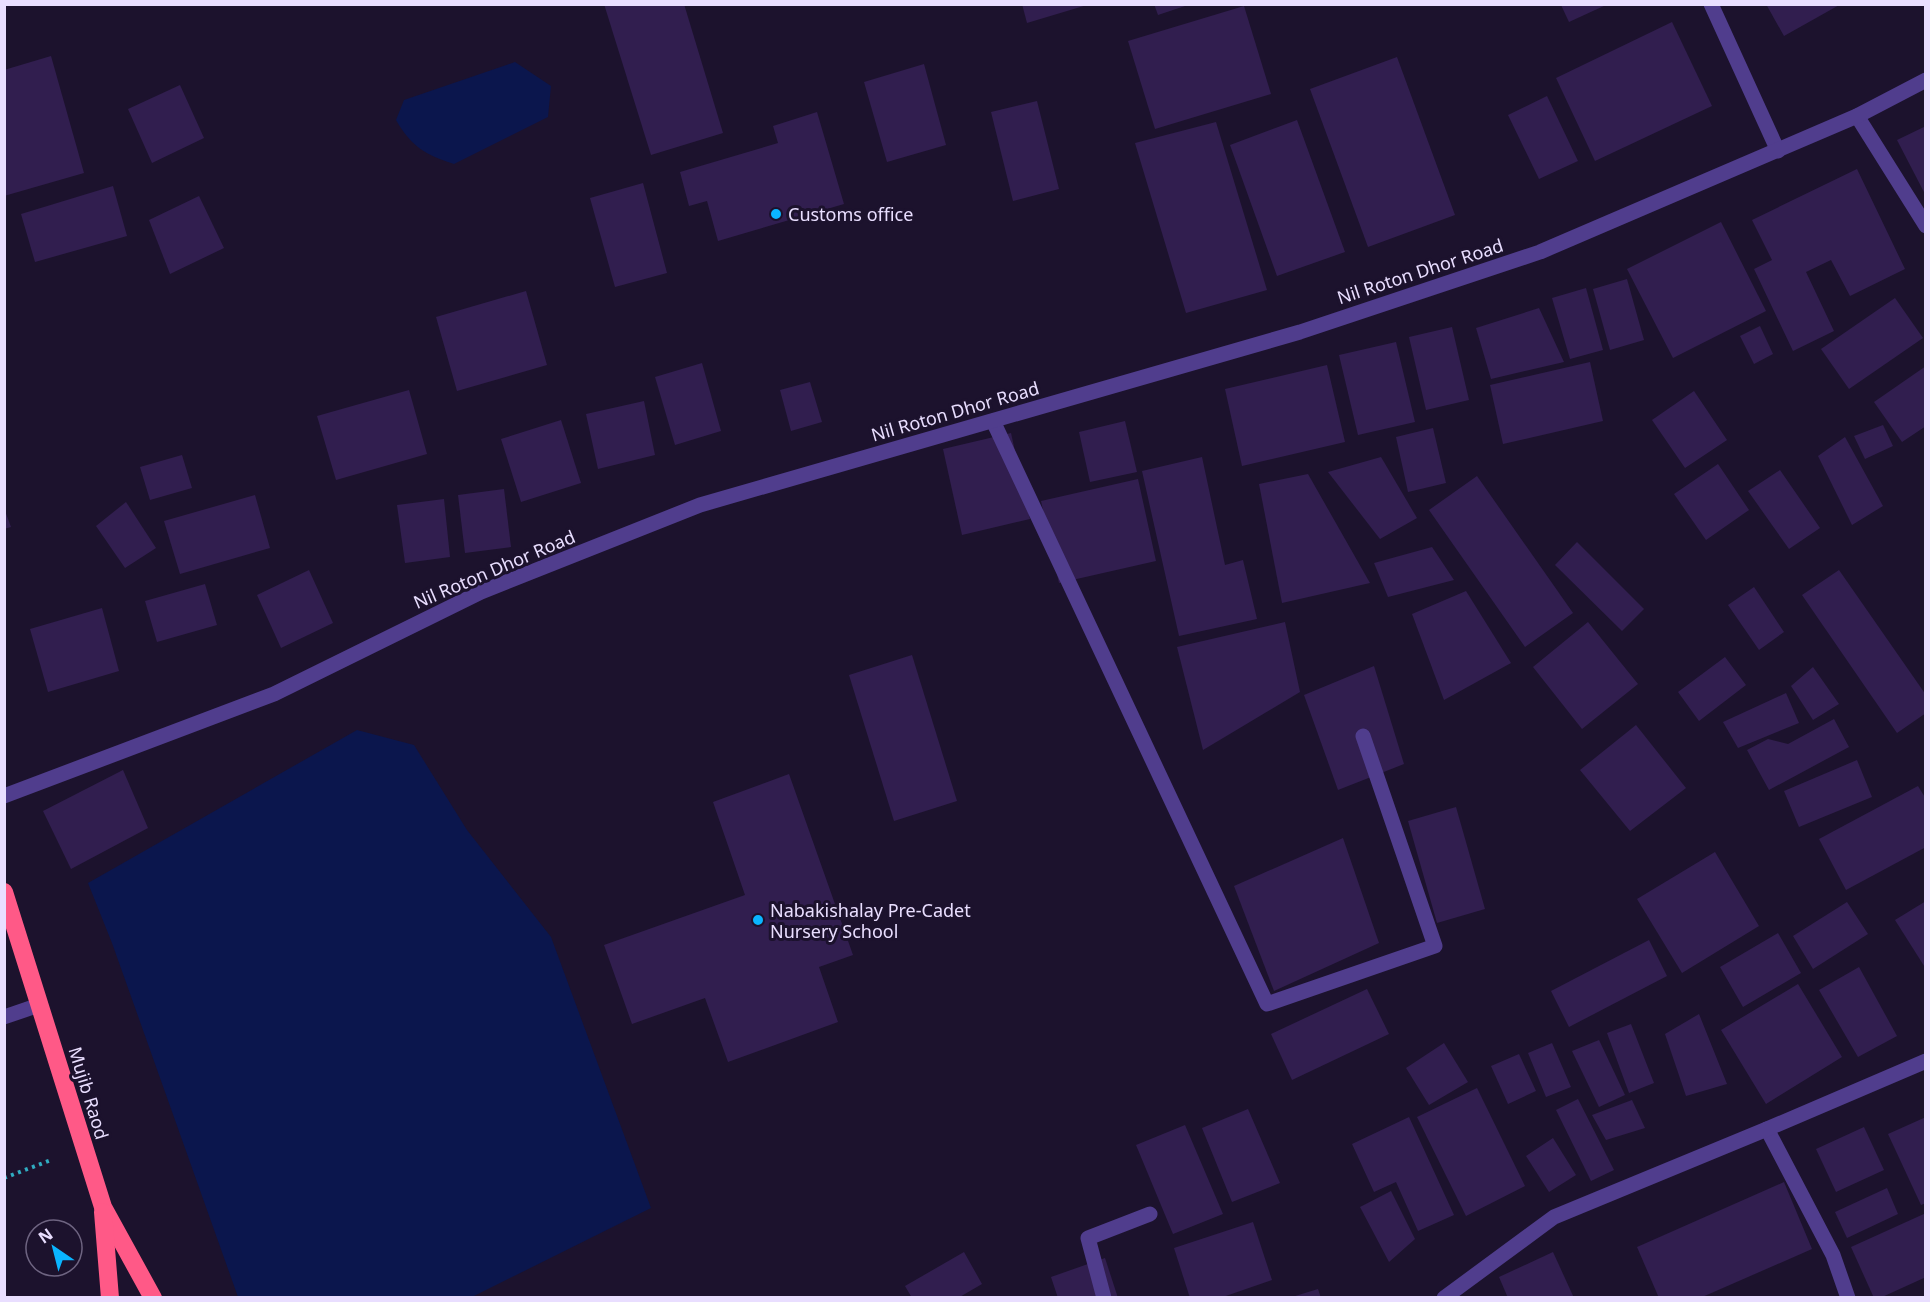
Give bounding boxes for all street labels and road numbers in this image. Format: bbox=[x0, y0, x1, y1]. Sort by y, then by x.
street label: Nil Roton Dhor Road bbox=[1334, 233, 1506, 309]
street label: Nil Roton Dhor Road bbox=[868, 376, 1042, 446]
street label: Nil Roton Dhor Road bbox=[409, 524, 579, 614]
street label: Mujib Raod bbox=[64, 1044, 114, 1142]

